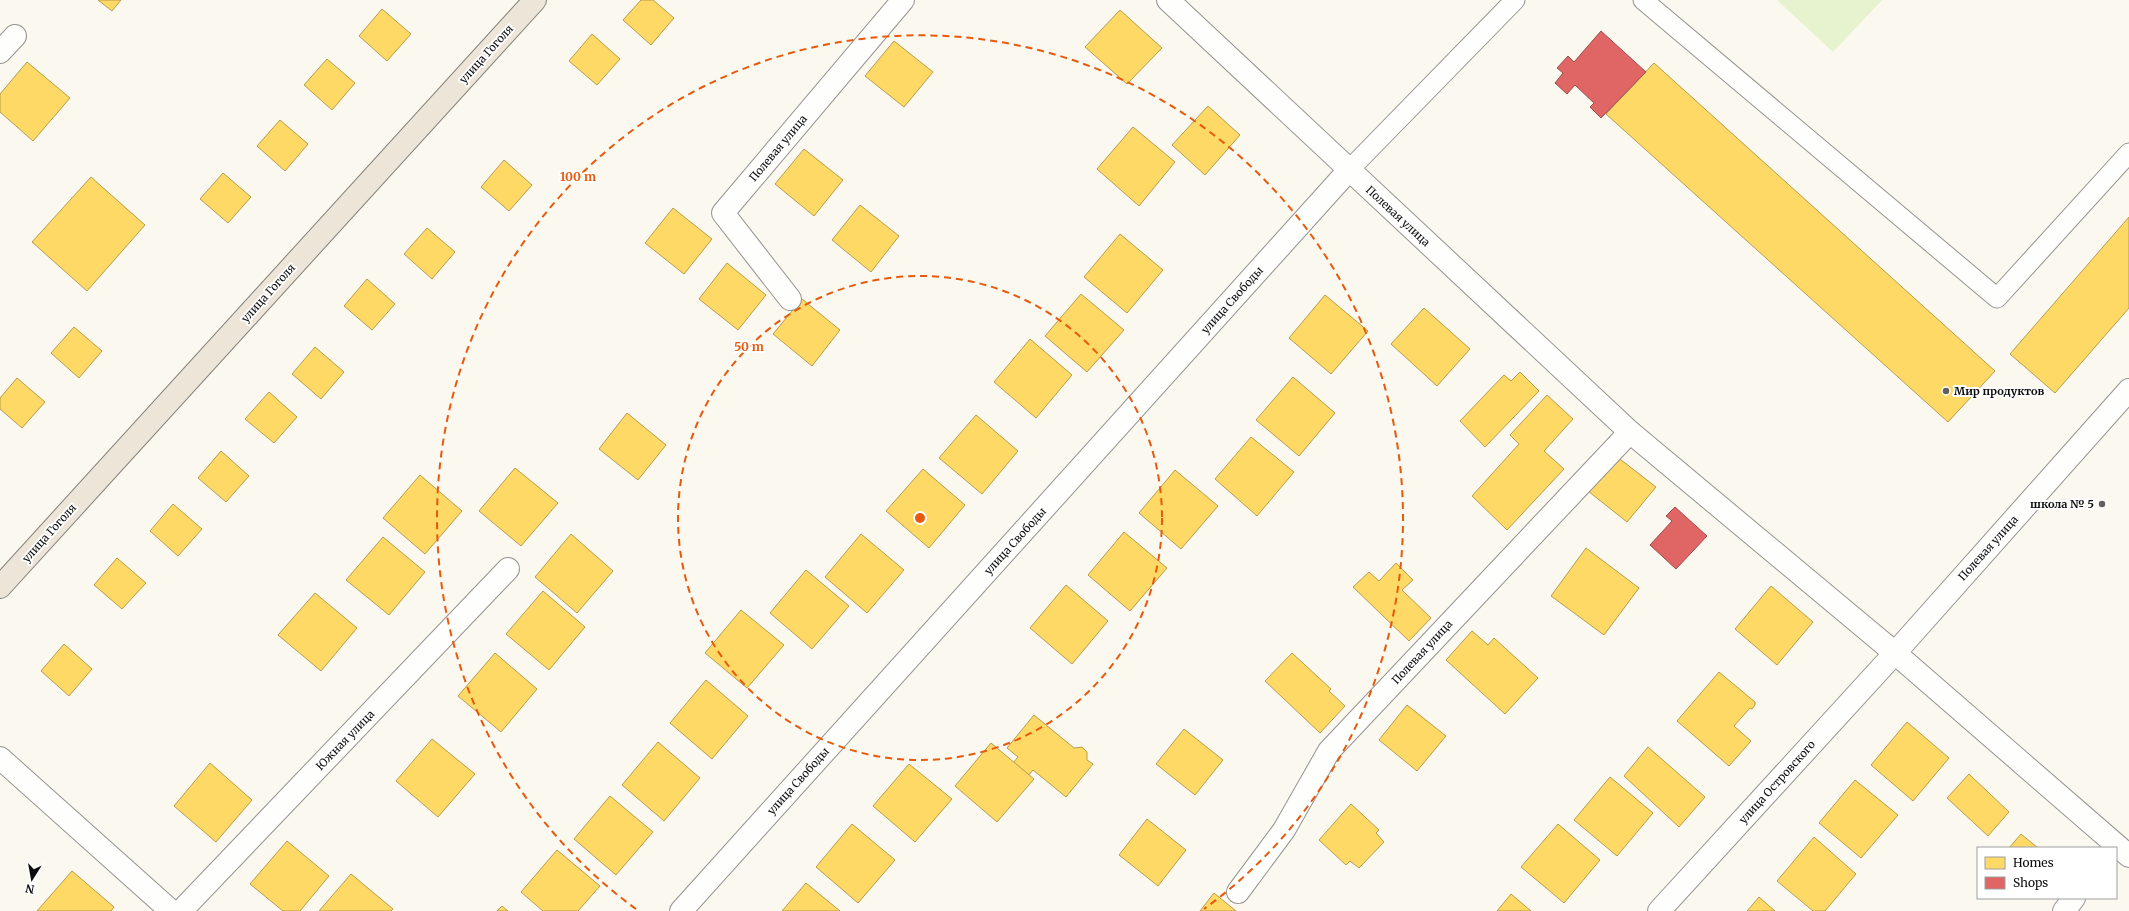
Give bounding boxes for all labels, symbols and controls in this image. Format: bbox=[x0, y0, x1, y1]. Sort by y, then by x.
street label: улица Гоголя bbox=[456, 21, 516, 86]
street label: Полевая улица bbox=[746, 112, 810, 184]
text: 100 m bbox=[560, 169, 596, 184]
street label: Полевая улица bbox=[1363, 183, 1433, 249]
street label: улица Гоголя bbox=[238, 260, 298, 325]
street label: улица Свободы bbox=[1198, 263, 1266, 337]
text: 50 m bbox=[734, 339, 764, 354]
place label: Мир продуктов bbox=[1954, 384, 2045, 398]
marker: Мир продуктов bbox=[1941, 386, 1951, 396]
place label: школа № 5 bbox=[2030, 497, 2094, 511]
marker: школа № 5 bbox=[2097, 499, 2107, 509]
street label: улица Гоголя bbox=[19, 500, 79, 565]
street label: улица Свободы bbox=[981, 504, 1049, 578]
centre of rings bbox=[913, 511, 927, 525]
street label: Полевая улица bbox=[1955, 513, 2021, 583]
street label: Полевая улица bbox=[1389, 617, 1455, 687]
street label: Южная улица bbox=[313, 707, 377, 773]
street label: улица Островского bbox=[1736, 737, 1819, 827]
street label: улица Свободы bbox=[764, 744, 832, 818]
legend bbox=[1977, 847, 2117, 899]
text: Homes bbox=[2013, 855, 2054, 870]
north arrow bbox=[12, 859, 52, 899]
text: Shops bbox=[2013, 875, 2048, 890]
text: N bbox=[24, 881, 36, 897]

